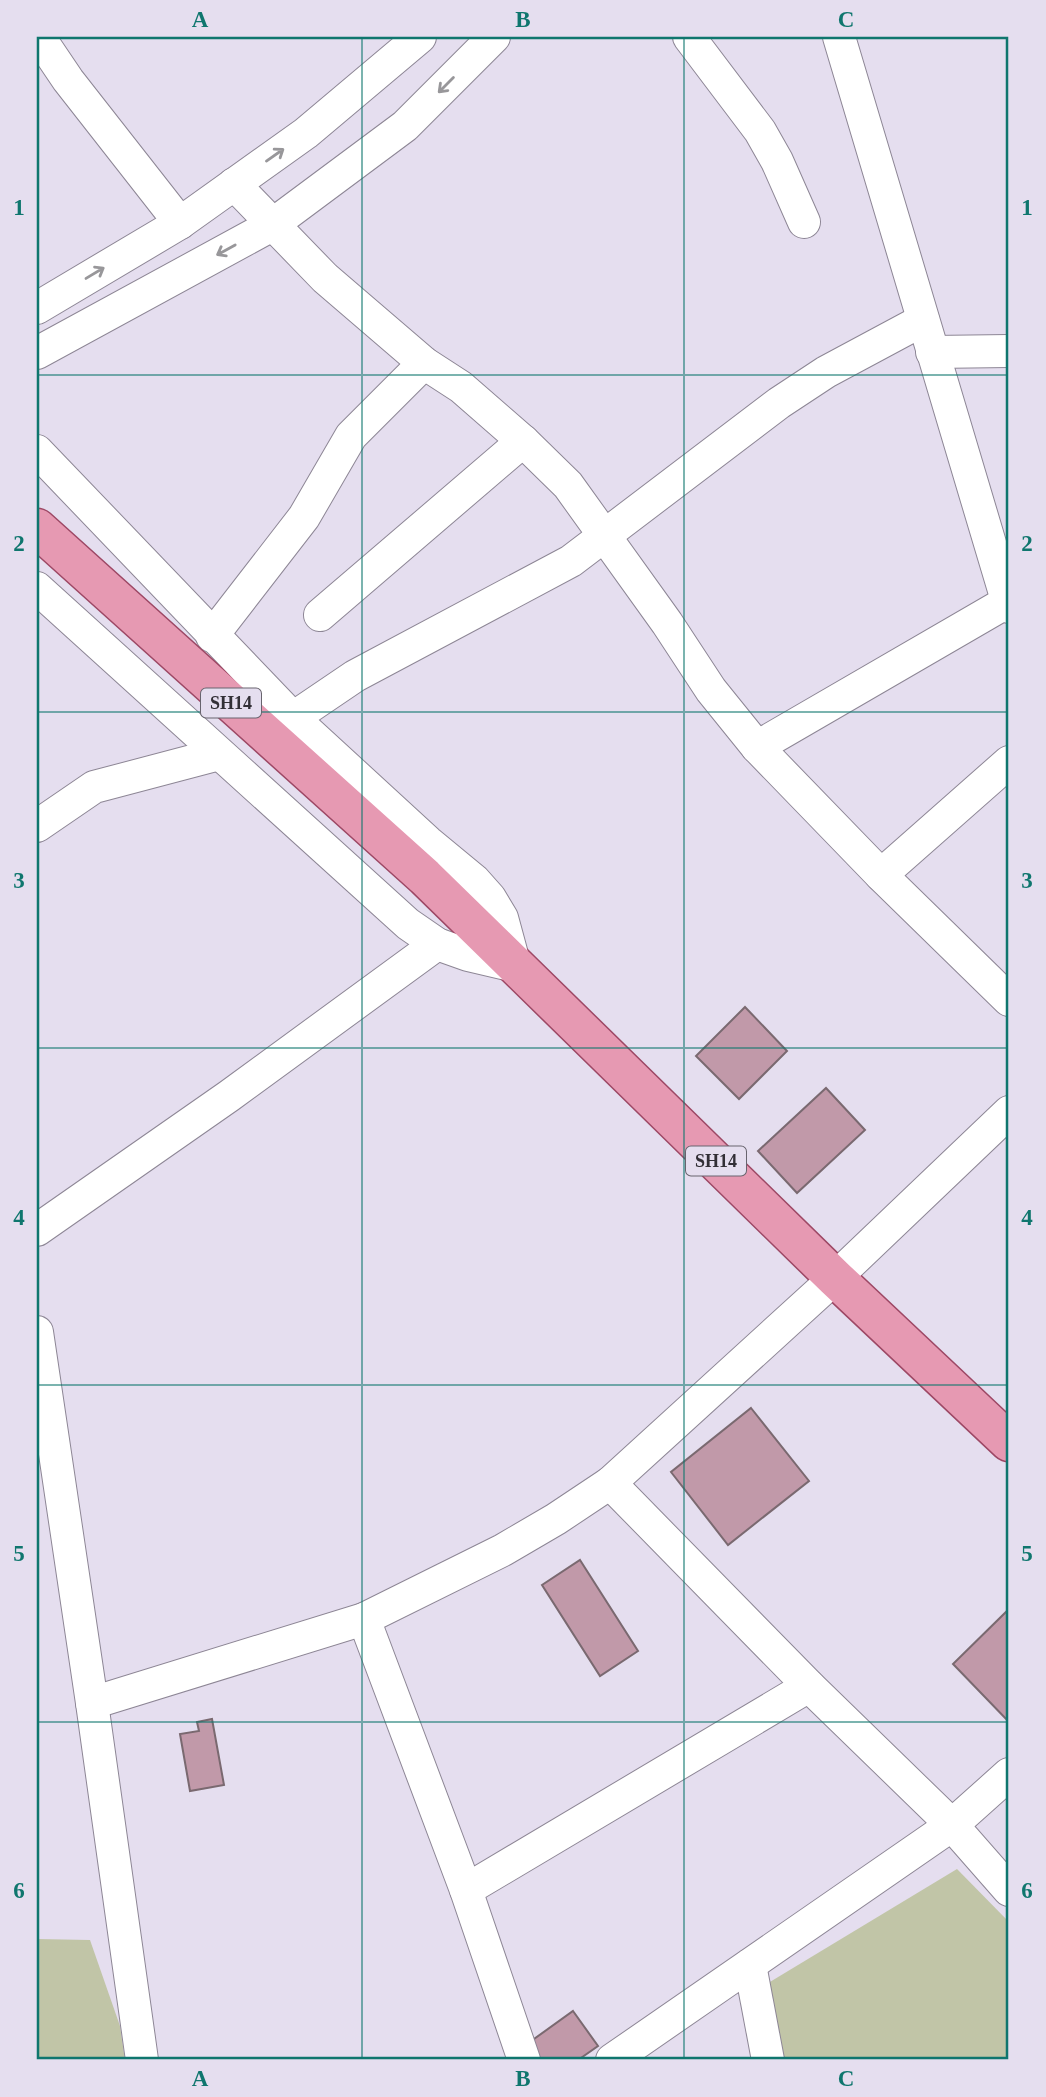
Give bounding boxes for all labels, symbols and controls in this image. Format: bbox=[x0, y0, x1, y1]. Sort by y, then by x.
text: A bbox=[192, 7, 209, 32]
text: B bbox=[515, 7, 531, 32]
text: C bbox=[838, 7, 854, 32]
one-way arrow bbox=[438, 77, 455, 94]
one-way arrow bbox=[265, 148, 284, 162]
text: 1 bbox=[13, 195, 25, 220]
text: 1 bbox=[1021, 195, 1033, 220]
one-way arrow bbox=[216, 244, 237, 258]
one-way arrow bbox=[85, 266, 105, 280]
text: 2 bbox=[13, 531, 25, 556]
text: 2 bbox=[1021, 531, 1033, 556]
road number: SH14 bbox=[201, 688, 261, 718]
text: 3 bbox=[13, 868, 25, 893]
text: 3 bbox=[1021, 868, 1033, 893]
road number: SH14 bbox=[686, 1146, 746, 1176]
text: 4 bbox=[13, 1205, 25, 1230]
text: 4 bbox=[1021, 1205, 1033, 1230]
text: 5 bbox=[13, 1541, 25, 1566]
text: 5 bbox=[1021, 1541, 1033, 1566]
text: 6 bbox=[13, 1878, 25, 1903]
text: 6 bbox=[1021, 1878, 1033, 1903]
text: A bbox=[192, 2066, 209, 2091]
text: B bbox=[515, 2066, 531, 2091]
text: C bbox=[838, 2066, 854, 2091]

